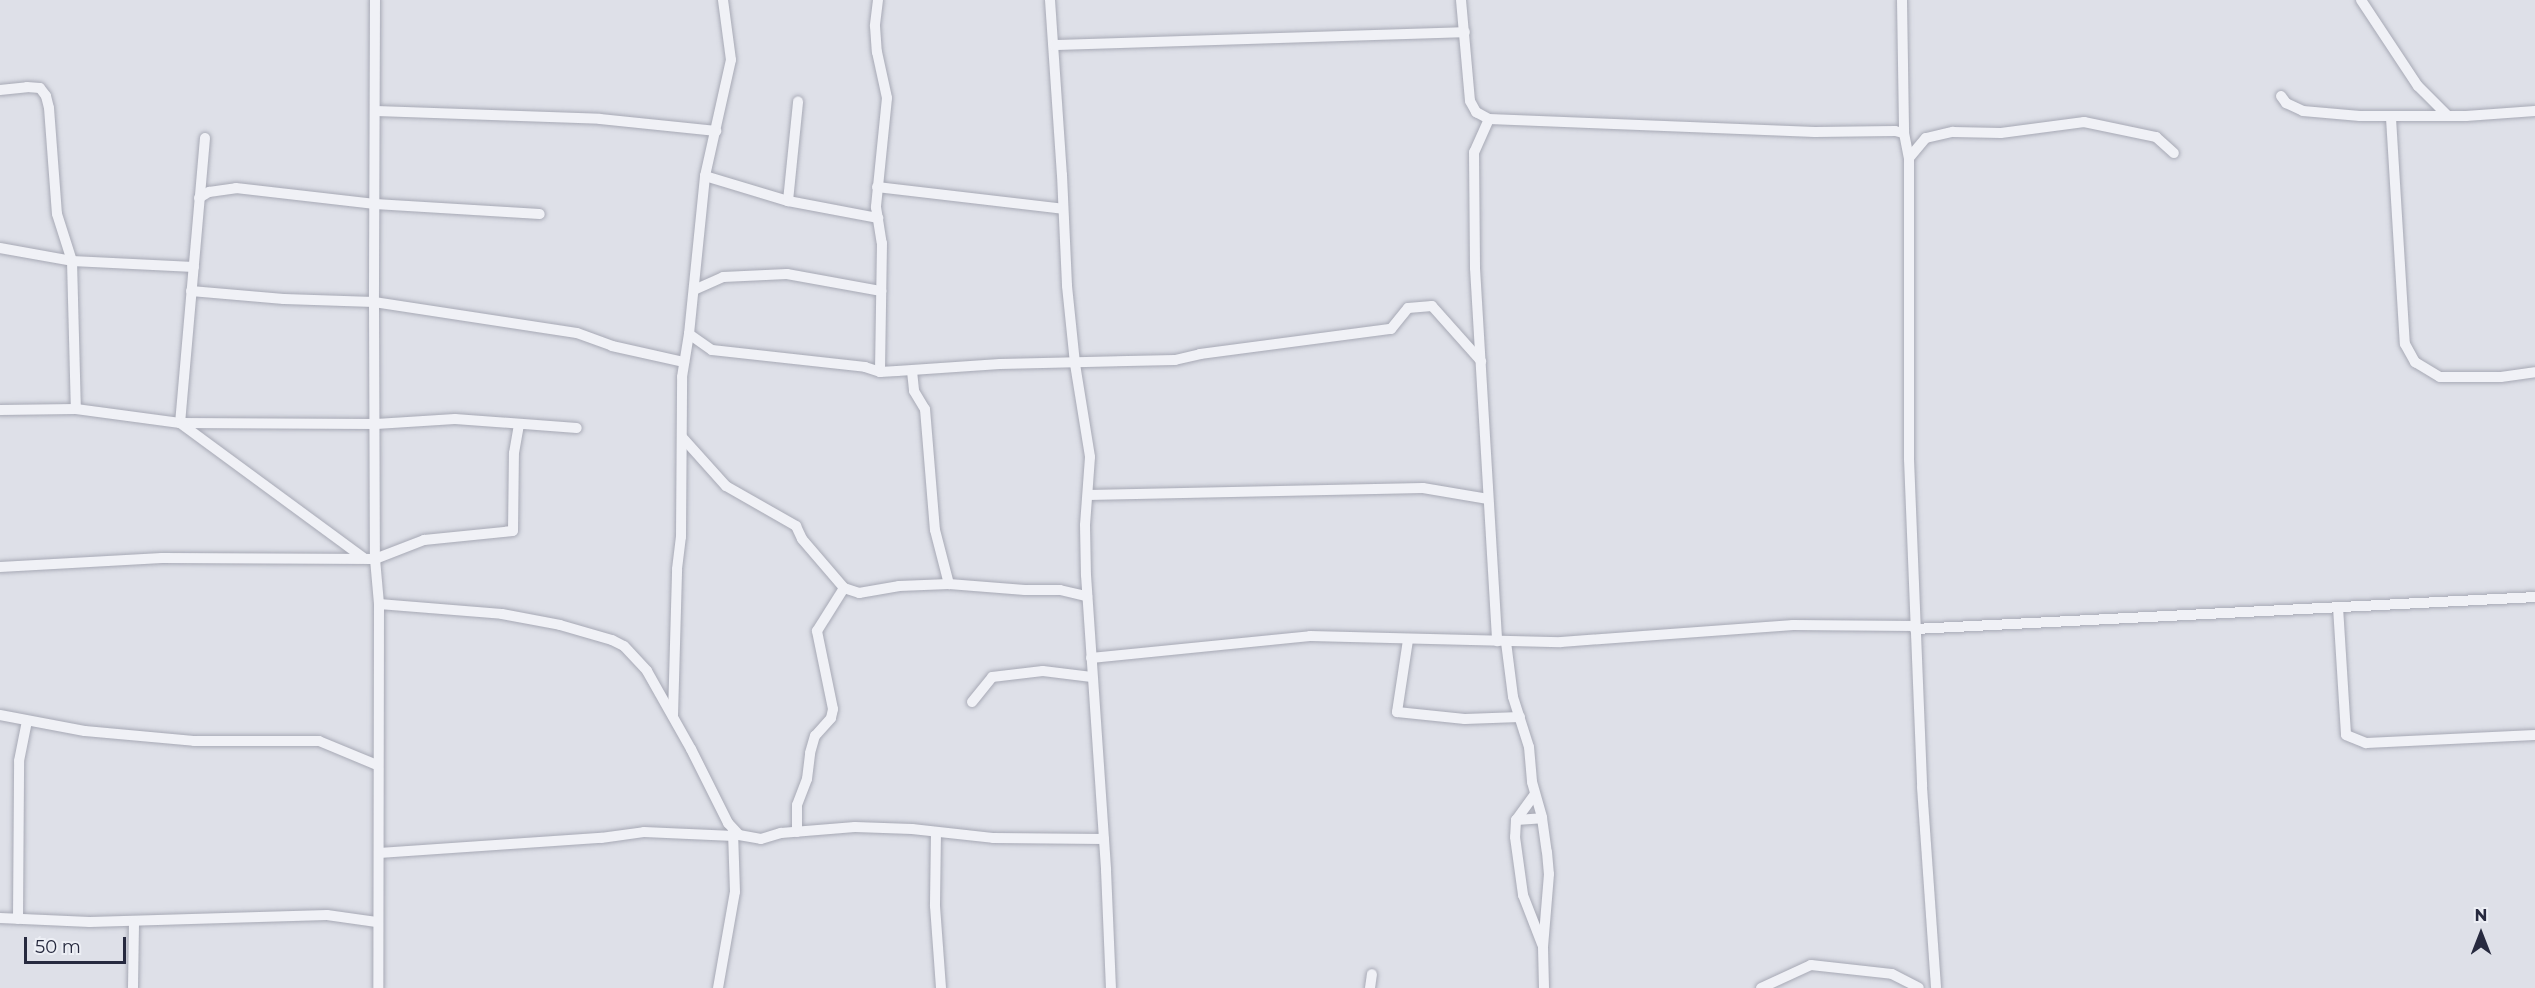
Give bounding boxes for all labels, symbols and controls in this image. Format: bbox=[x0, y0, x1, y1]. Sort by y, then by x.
north arrow bbox=[2451, 904, 2511, 964]
text: N bbox=[2475, 906, 2487, 925]
scale bar bbox=[27, 925, 129, 963]
text: 50 m bbox=[35, 936, 81, 958]

